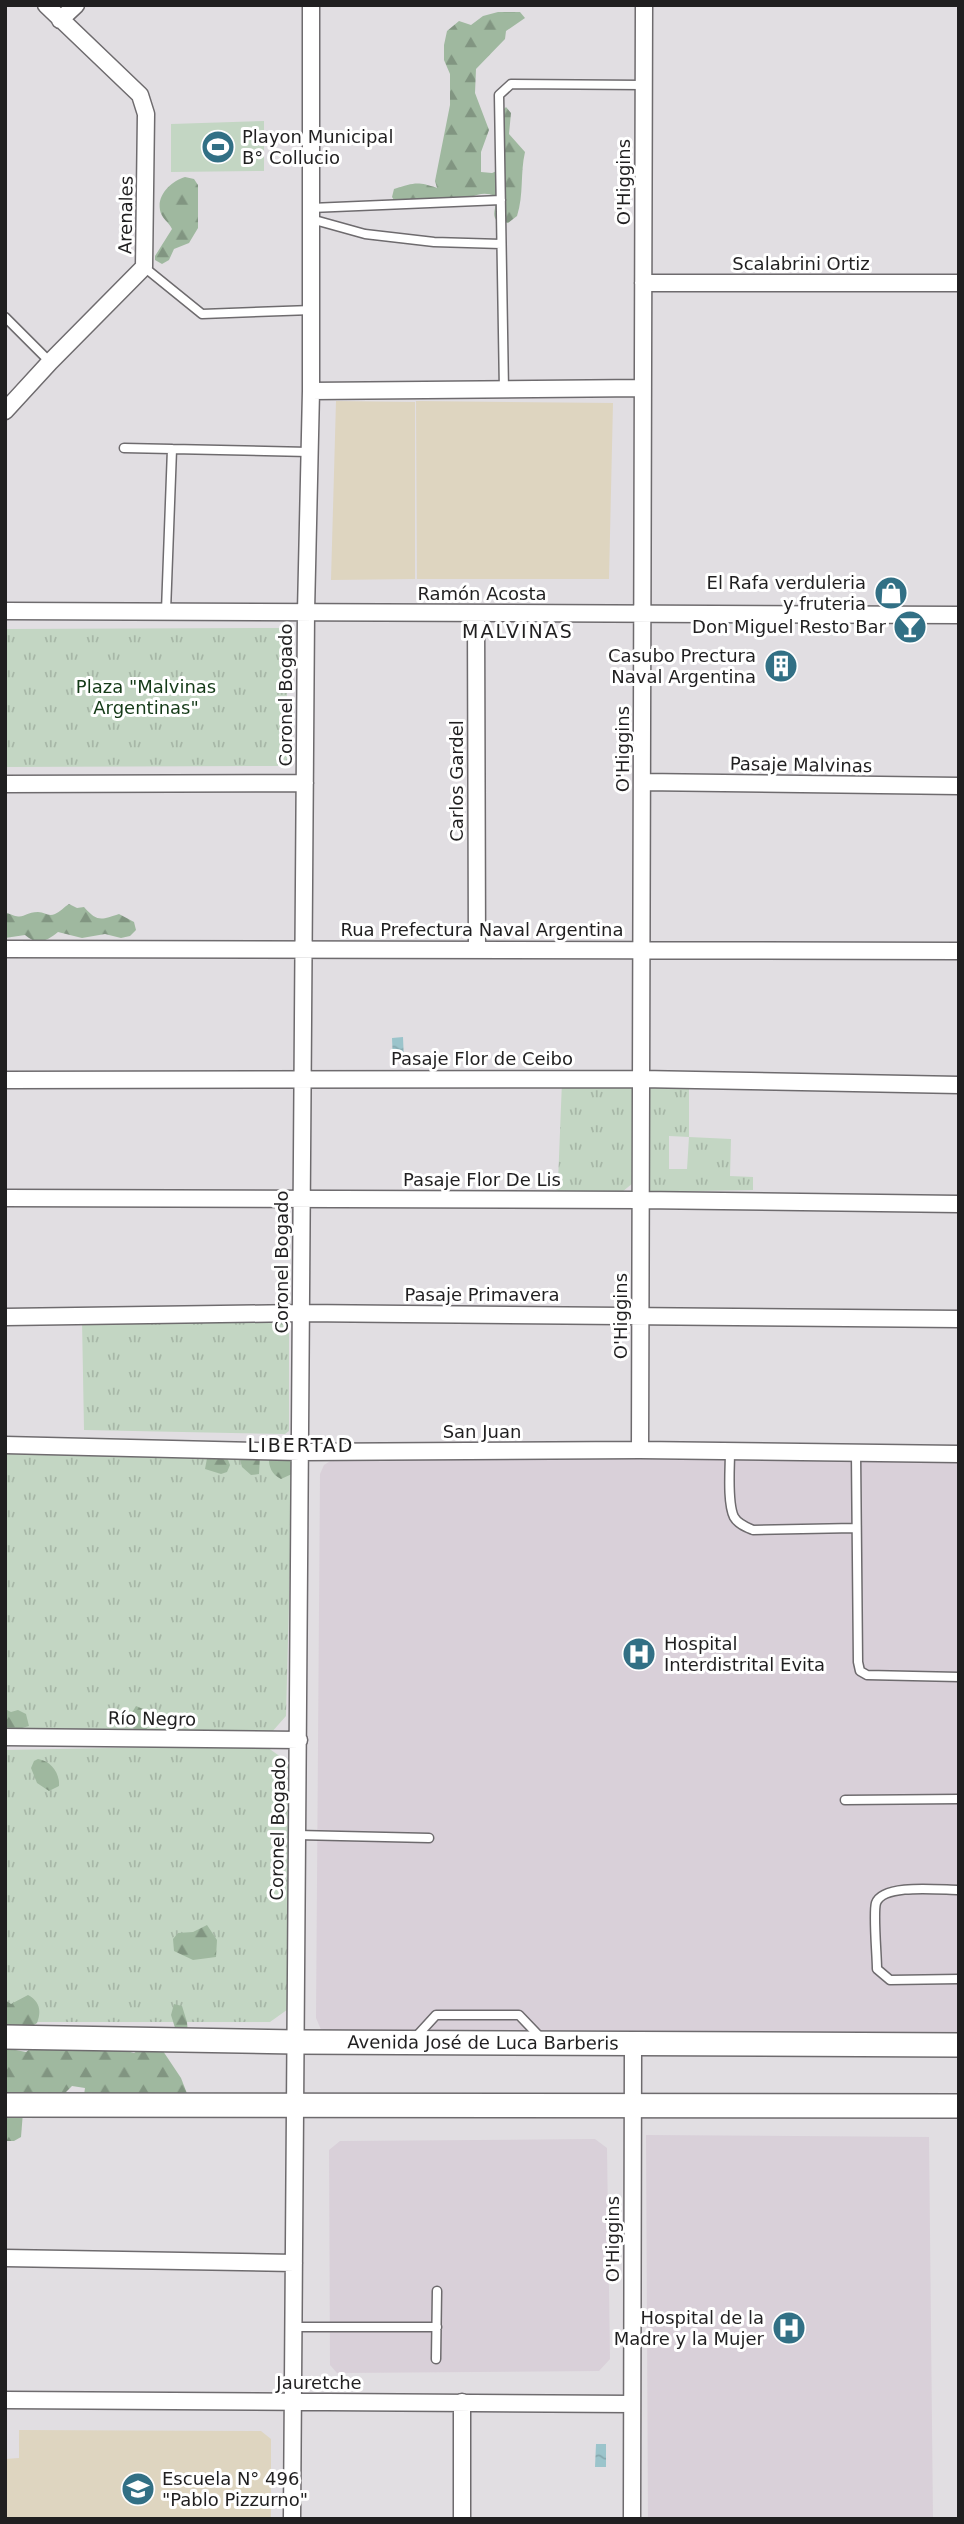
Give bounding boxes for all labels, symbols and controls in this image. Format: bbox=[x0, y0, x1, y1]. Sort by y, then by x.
place label: Playon Municipal B° Collucio bbox=[242, 126, 393, 168]
sports icon: Playon Municipal B° Collucio bbox=[199, 128, 237, 166]
street label: O'Higgins bbox=[613, 139, 634, 225]
street label: Arenales bbox=[114, 176, 137, 254]
street label: Scalabrini Ortiz bbox=[732, 253, 870, 274]
place label: El Rafa verduleria y fruteria bbox=[707, 572, 866, 614]
shop icon: El Rafa verduleria y fruteria bbox=[872, 574, 910, 612]
street label: Ramón Acosta bbox=[417, 583, 547, 604]
bar icon: Don Miguel Resto Bar bbox=[891, 608, 929, 646]
place label: Don Miguel Resto Bar bbox=[692, 616, 887, 637]
district label: MALVINAS bbox=[462, 620, 574, 642]
street label: Coronel Bogado bbox=[275, 623, 296, 767]
place label: Casubo Prectura Naval Argentina bbox=[608, 645, 756, 687]
building icon: Casubo Prectura Naval Argentina bbox=[762, 647, 800, 685]
park label: Plaza "Malvinas Argentinas" bbox=[76, 676, 216, 718]
street label: O'Higgins bbox=[612, 706, 633, 792]
street label: Carlos Gardel bbox=[446, 720, 467, 842]
street label: Pasaje Malvinas bbox=[730, 753, 872, 776]
street label: Rua Prefectura Naval Argentina bbox=[340, 919, 624, 940]
street label: Pasaje Flor de Ceibo bbox=[391, 1048, 573, 1069]
street label: Pasaje Flor De Lis bbox=[403, 1169, 561, 1190]
street label: Coronel Bogado bbox=[271, 1190, 292, 1334]
street label: O'Higgins bbox=[610, 1273, 631, 1359]
street label: Pasaje Primavera bbox=[405, 1284, 559, 1305]
street label: San Juan bbox=[443, 1421, 521, 1442]
district label: LIBERTAD bbox=[248, 1434, 354, 1456]
place label: Hospital Interdistrital Evita bbox=[664, 1633, 825, 1675]
hospital icon: Hospital Interdistrital Evita bbox=[620, 1635, 658, 1673]
street label: Río Negro bbox=[108, 1707, 196, 1730]
street label: Coronel Bogado bbox=[266, 1757, 289, 1901]
street label: Avenida José de Luca Barberis bbox=[347, 2031, 619, 2053]
street label: O'Higgins bbox=[602, 2196, 623, 2282]
place label: Hospital de la Madre y la Mujer bbox=[614, 2307, 765, 2349]
hospital icon: Hospital de la Madre y la Mujer bbox=[770, 2309, 808, 2347]
street label: Jauretche bbox=[275, 2372, 362, 2393]
place label: Escuela N° 496 "Pablo Pizzurno" bbox=[162, 2468, 308, 2510]
school or university icon: Escuela N° 496 "Pablo Pizzurno" bbox=[119, 2470, 157, 2508]

